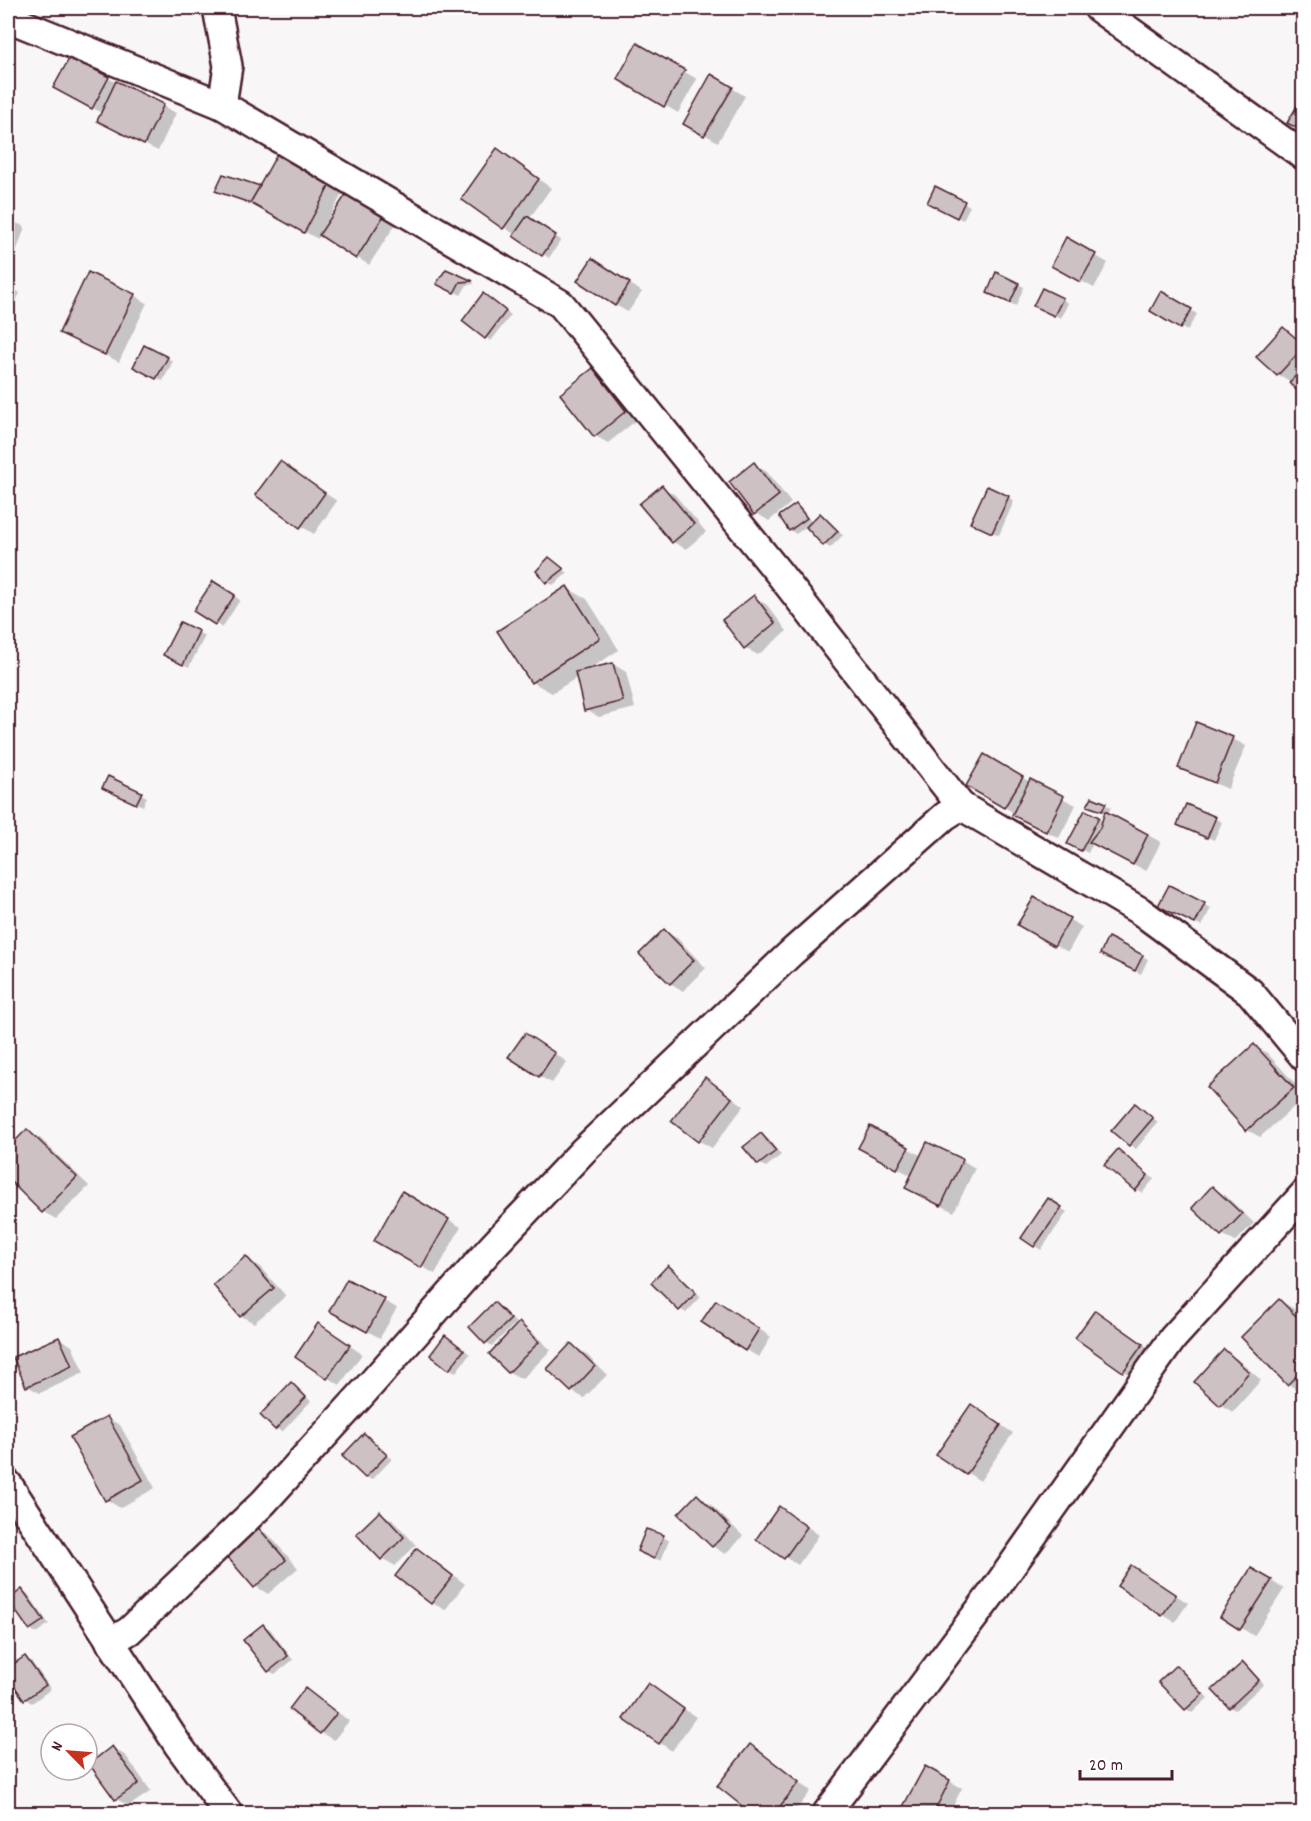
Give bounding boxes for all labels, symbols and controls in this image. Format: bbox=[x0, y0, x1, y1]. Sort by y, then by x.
north arrow bbox=[39, 1722, 99, 1782]
text: N bbox=[46, 1738, 70, 1755]
scale bar bbox=[1080, 1743, 1172, 1781]
text: 20 m bbox=[1089, 1754, 1123, 1779]

